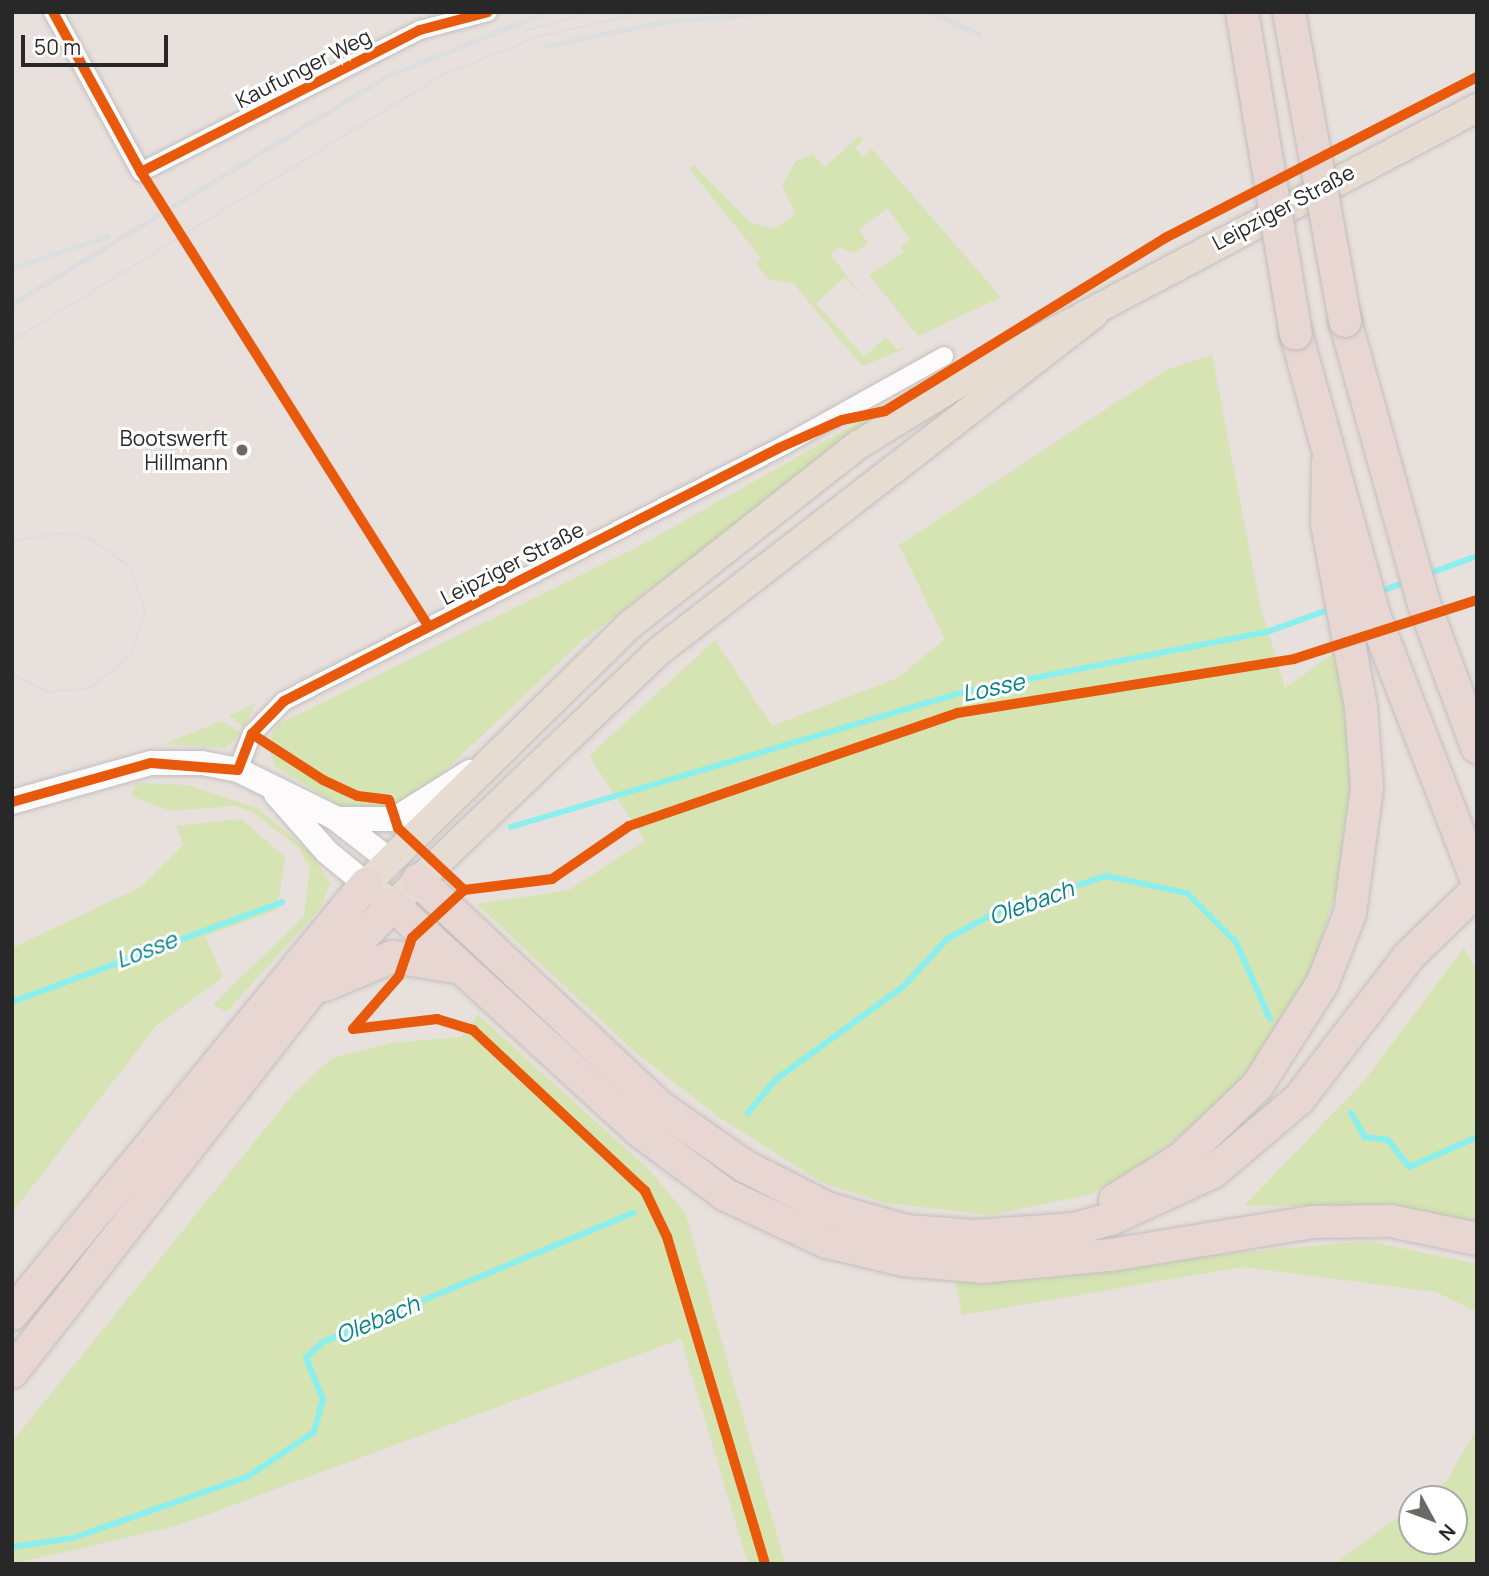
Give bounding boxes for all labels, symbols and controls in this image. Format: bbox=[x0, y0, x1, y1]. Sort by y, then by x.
scale bar bbox=[24, 21, 172, 65]
street label: Kaufunger Weg bbox=[231, 23, 375, 113]
text: 50 m bbox=[34, 33, 81, 61]
street label: Leipziger Straße bbox=[1208, 159, 1358, 255]
place label: Bootswerft Hillmann bbox=[120, 425, 228, 475]
marker: Bootswerft Hillmann bbox=[234, 442, 250, 458]
street label: Leipziger Straße bbox=[436, 516, 588, 610]
water label: Losse bbox=[959, 667, 1027, 707]
water label: Olebach bbox=[985, 874, 1077, 930]
water label: Losse bbox=[112, 925, 180, 973]
water label: Olebach bbox=[331, 1289, 423, 1349]
north arrow bbox=[1398, 1485, 1468, 1555]
text: N bbox=[1433, 1519, 1462, 1546]

